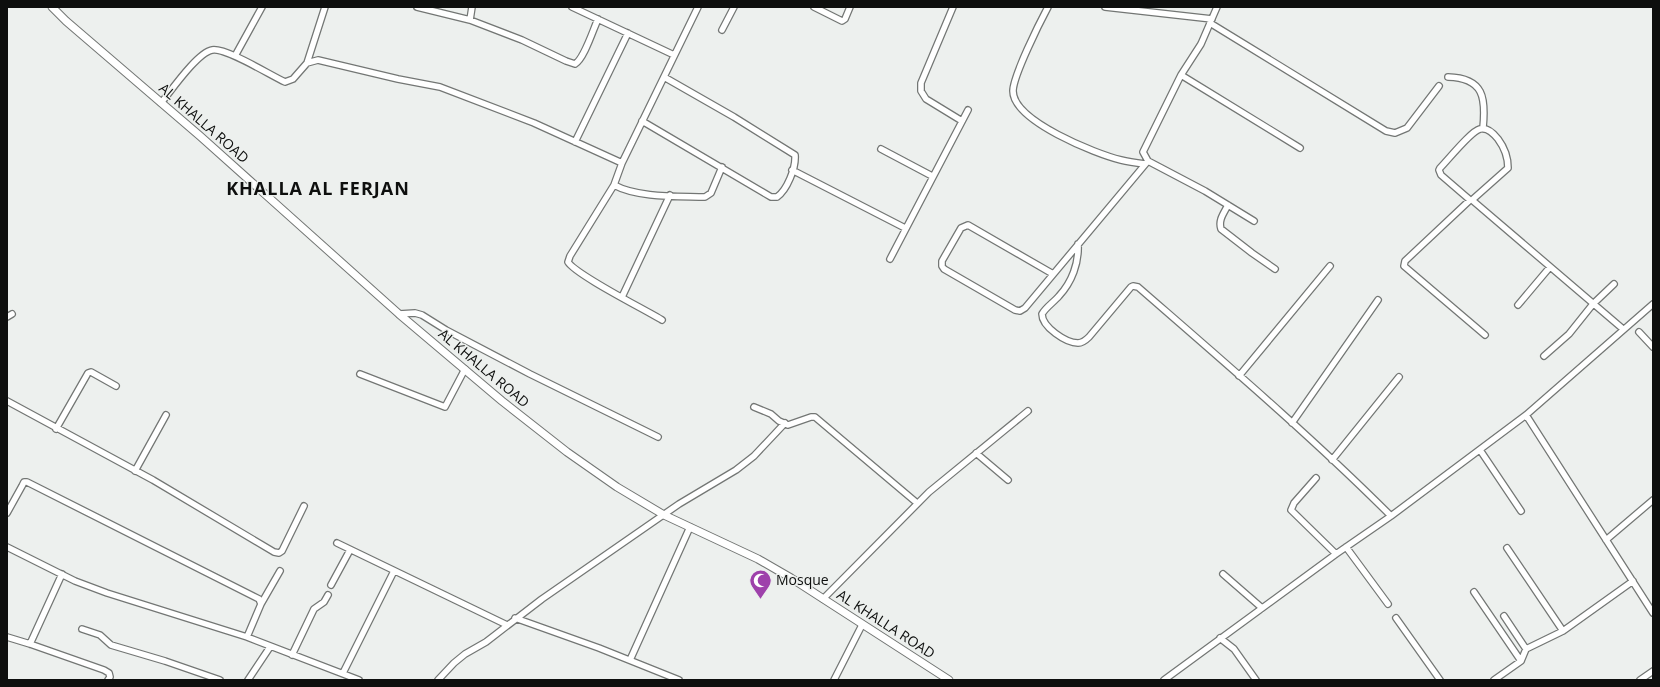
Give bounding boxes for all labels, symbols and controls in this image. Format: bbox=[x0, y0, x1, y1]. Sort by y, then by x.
street label: AL KHALLA ROAD bbox=[155, 78, 253, 167]
district label: KHALLA AL FERJAN bbox=[226, 176, 410, 200]
street label: AL KHALLA ROAD bbox=[435, 324, 534, 411]
mosque icon: Mosque bbox=[748, 567, 774, 600]
place label: Mosque bbox=[776, 570, 829, 589]
street label: AL KHALLA ROAD bbox=[834, 585, 939, 662]

